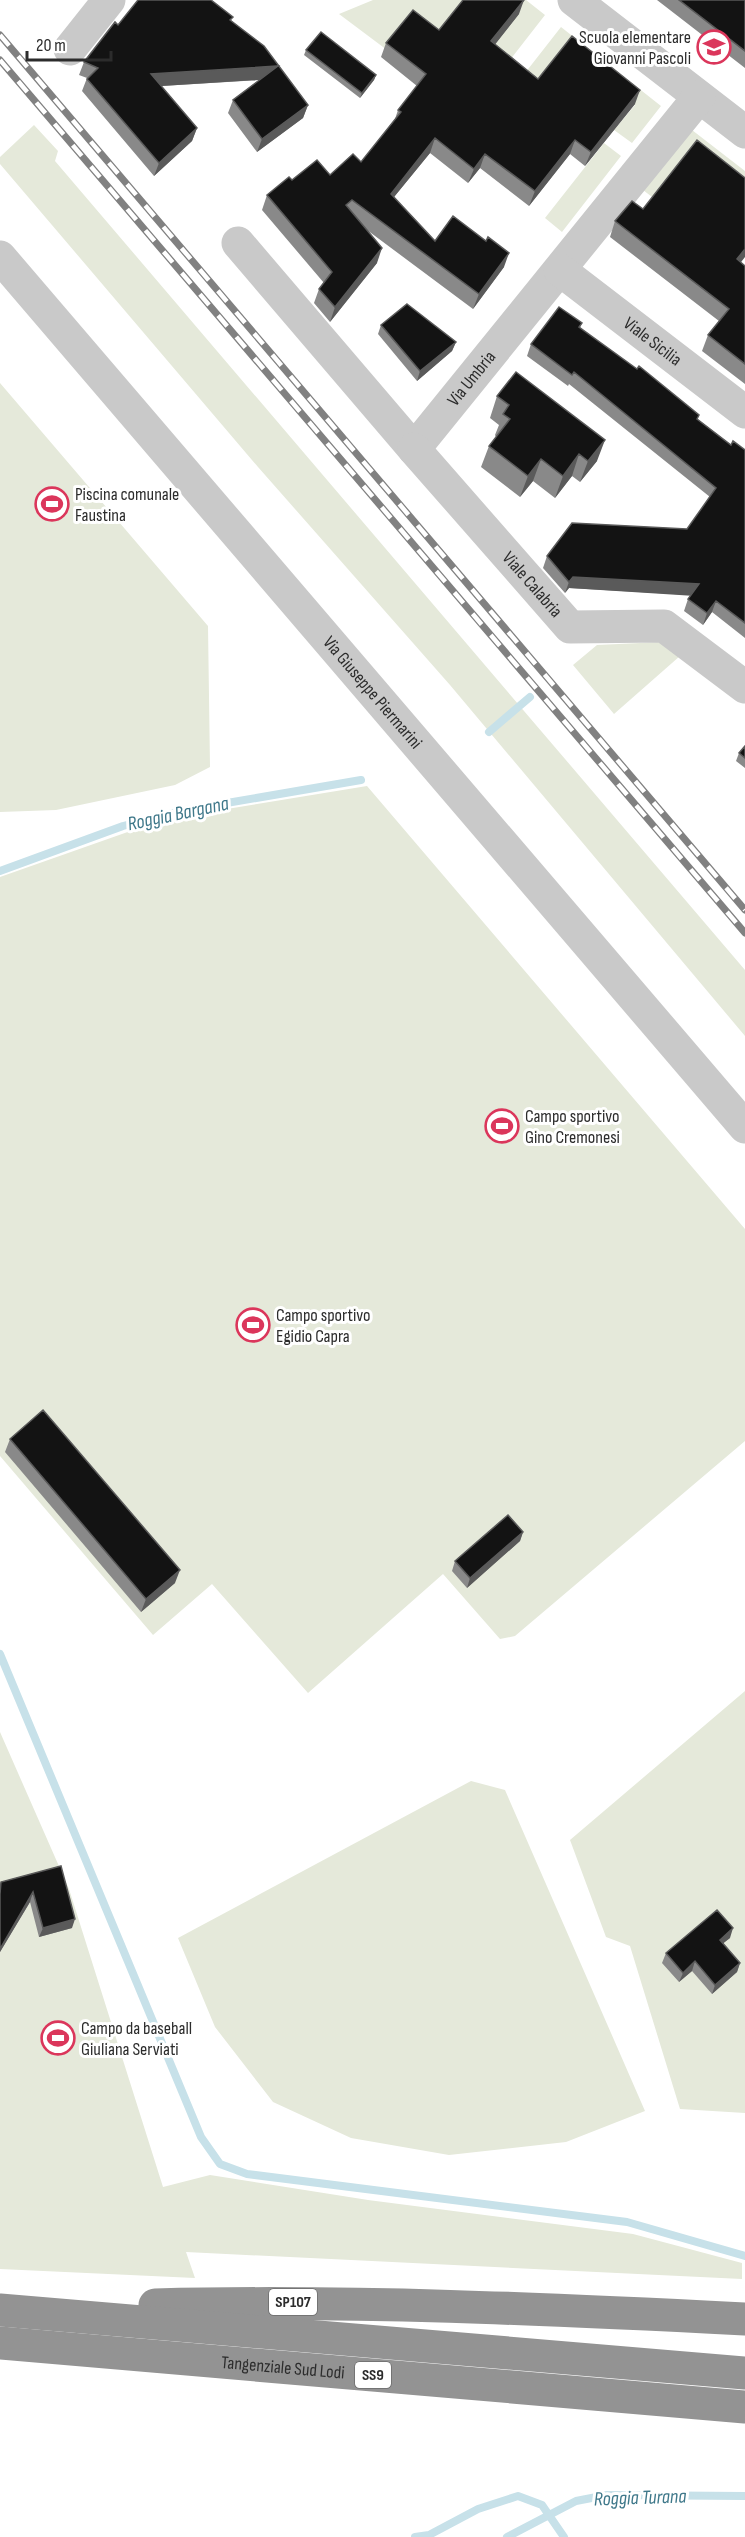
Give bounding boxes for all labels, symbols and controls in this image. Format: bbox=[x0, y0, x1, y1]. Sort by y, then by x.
scale bar bbox=[27, 24, 111, 62]
place label: Scuola elementare Giovanni Pascoli bbox=[579, 27, 691, 69]
school or university icon: Scuola elementare Giovanni Pascoli bbox=[696, 29, 732, 65]
text: 20 m bbox=[36, 35, 66, 56]
street label: Viale Sicilia bbox=[620, 312, 686, 370]
street label: Via Umbria bbox=[443, 346, 500, 410]
place label: Piscina comunale Faustina bbox=[75, 484, 179, 526]
sports icon: Piscina comunale Faustina bbox=[34, 486, 70, 522]
street label: Viale Calabria bbox=[498, 547, 567, 622]
street label: Via Giuseppe Piermarini bbox=[319, 632, 427, 753]
water label: Roggia Bargana bbox=[125, 792, 231, 836]
place label: Campo sportivo Gino Cremonesi bbox=[525, 1106, 620, 1148]
sports icon: Campo sportivo Gino Cremonesi bbox=[484, 1108, 520, 1144]
place label: Campo sportivo Egidio Capra bbox=[276, 1305, 371, 1347]
sports icon: Campo sportivo Egidio Capra bbox=[235, 1307, 271, 1343]
place label: Campo da baseball Giuliana Serviati bbox=[81, 2018, 192, 2060]
sports icon: Campo da baseball Giuliana Serviati bbox=[40, 2020, 76, 2056]
road number: SP107 bbox=[269, 2289, 317, 2315]
street label: Tangenziale Sud Lodi bbox=[220, 2352, 345, 2383]
road number: SS9 bbox=[355, 2362, 391, 2388]
water label: Roggia Turana bbox=[593, 2484, 687, 2512]

